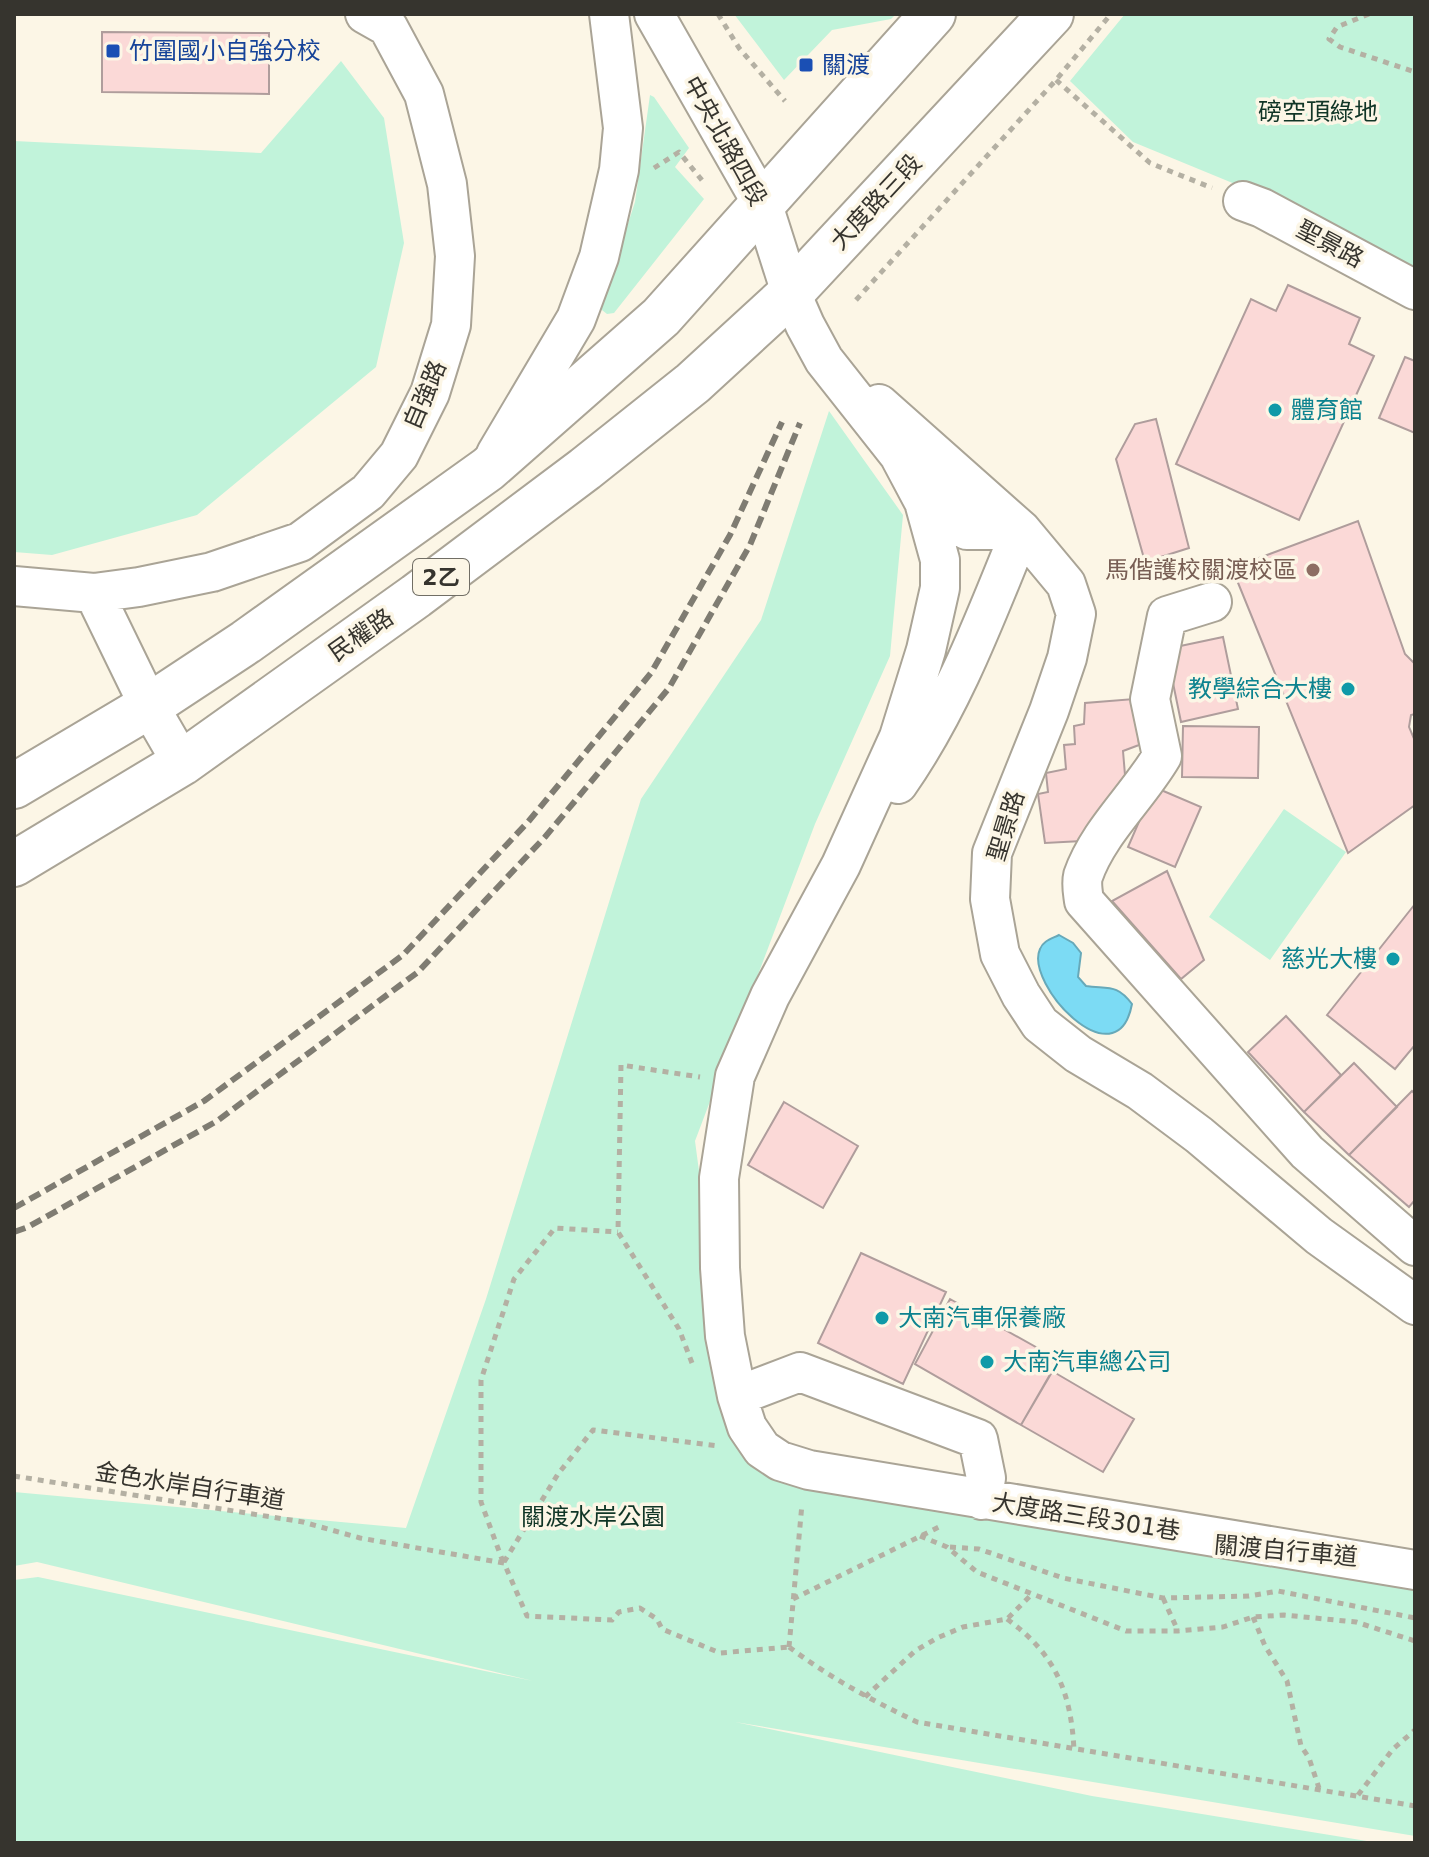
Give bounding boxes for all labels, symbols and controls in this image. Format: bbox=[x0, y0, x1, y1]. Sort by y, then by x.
place label: 竹圍國小自強分校 bbox=[129, 37, 321, 65]
marker: 竹圍國小自強分校 bbox=[104, 42, 122, 60]
place label: 關渡 bbox=[822, 51, 870, 79]
marker: 關渡 bbox=[797, 56, 815, 74]
street label: 中央北路四段 bbox=[678, 71, 772, 211]
park label: 磅空頂綠地 bbox=[1258, 98, 1378, 126]
street label: 大度路三段 bbox=[825, 149, 927, 255]
street label: 聖景路 bbox=[1292, 215, 1368, 273]
street label: 自強路 bbox=[398, 356, 452, 434]
place label: 體育館 bbox=[1291, 396, 1363, 424]
marker: 體育館 bbox=[1266, 401, 1284, 419]
place label: 馬偕護校關渡校區 bbox=[1105, 556, 1297, 584]
road number: 2乙 bbox=[413, 559, 469, 595]
marker: 馬偕護校關渡校區 bbox=[1304, 561, 1322, 579]
street label: 民權路 bbox=[323, 603, 399, 667]
place label: 教學綜合大樓 bbox=[1188, 675, 1332, 703]
marker: 教學綜合大樓 bbox=[1339, 680, 1357, 698]
street label: 聖景路 bbox=[982, 787, 1030, 865]
place label: 慈光大樓 bbox=[1281, 945, 1377, 973]
marker: 慈光大樓 bbox=[1384, 950, 1402, 968]
place label: 大南汽車保養廠 bbox=[898, 1304, 1066, 1332]
marker: 大南汽車保養廠 bbox=[873, 1309, 891, 1327]
place label: 大南汽車總公司 bbox=[1003, 1348, 1171, 1376]
marker: 大南汽車總公司 bbox=[978, 1353, 996, 1371]
street label: 金色水岸自行車道 bbox=[93, 1457, 287, 1515]
street label: 大度路三段301巷 bbox=[990, 1488, 1182, 1546]
park label: 關渡水岸公園 bbox=[521, 1503, 665, 1531]
street label: 關渡自行車道 bbox=[1213, 1531, 1359, 1571]

